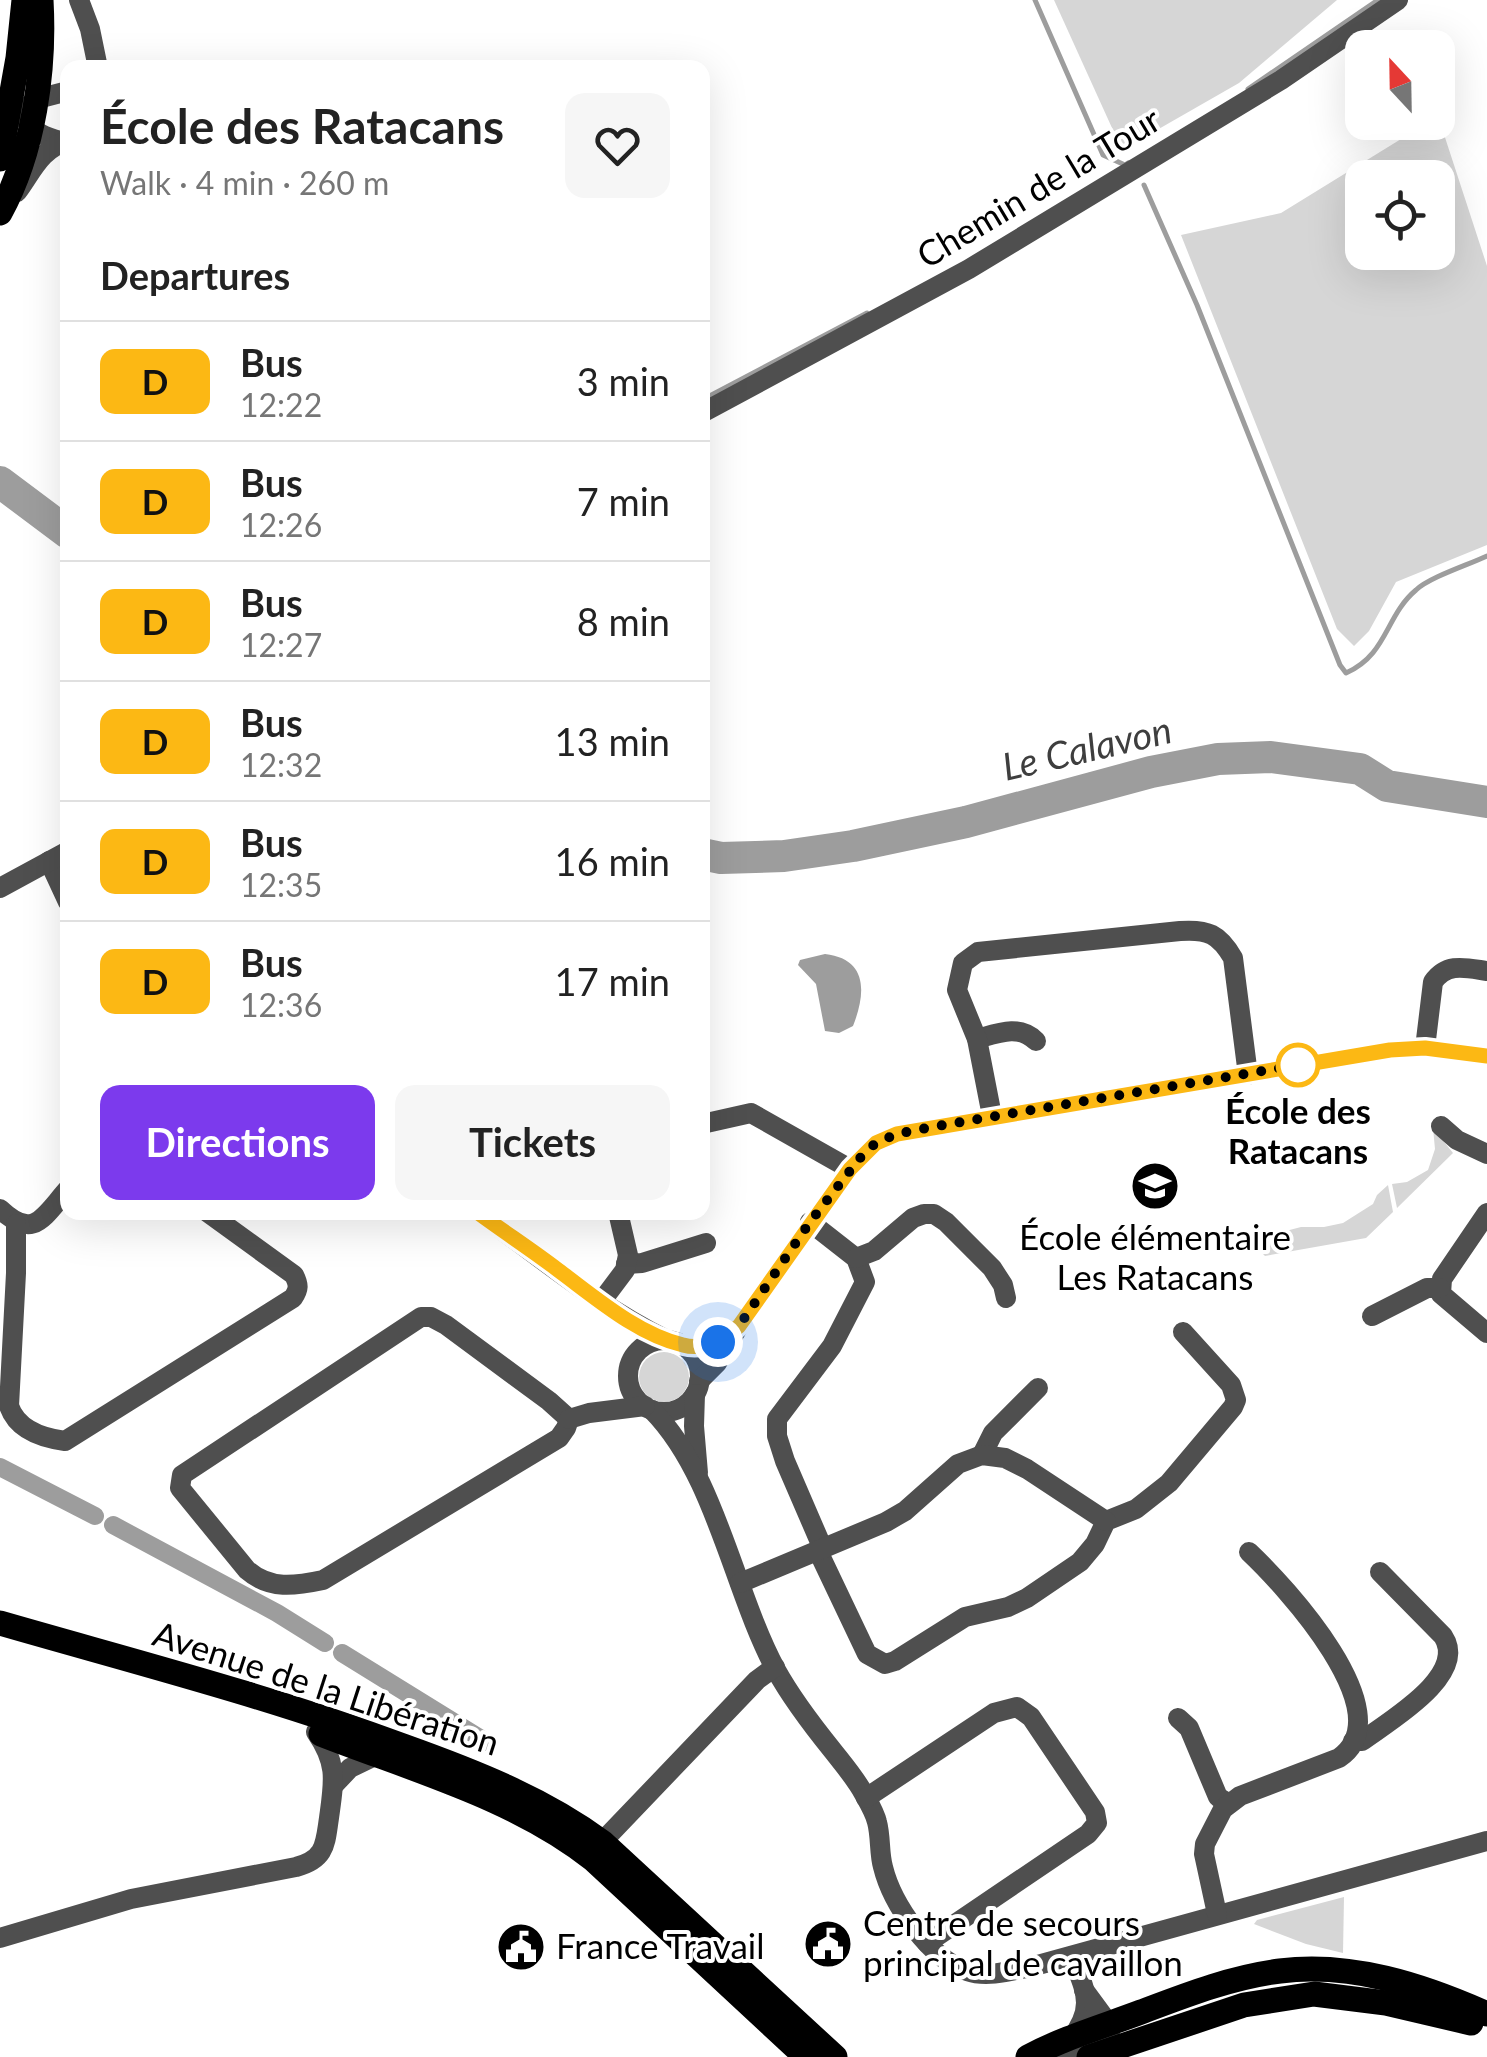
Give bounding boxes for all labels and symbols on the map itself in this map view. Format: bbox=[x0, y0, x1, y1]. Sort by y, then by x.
north arrow bbox=[1345, 30, 1455, 140]
street label: Chemin de la Tour bbox=[909, 97, 1167, 275]
water label: Le Calavon bbox=[997, 705, 1176, 789]
marker: École des Ratacans bbox=[1277, 1044, 1319, 1086]
place label: École des Ratacans bbox=[1225, 1089, 1371, 1171]
school or university icon: École élémentaire Les Ratacans bbox=[1129, 1160, 1181, 1212]
place label: École élémentaire Les Ratacans bbox=[1019, 1215, 1291, 1297]
your location bbox=[693, 1317, 743, 1367]
street label: Avenue de la Libération bbox=[148, 1611, 505, 1763]
place label: Centre de secours principal de cavaillon bbox=[863, 1901, 1183, 1983]
public building icon: Centre de secours principal de cavaillon bbox=[802, 1918, 854, 1970]
public building icon: France Travail bbox=[495, 1921, 547, 1973]
place label: France Travail bbox=[556, 1924, 765, 1966]

